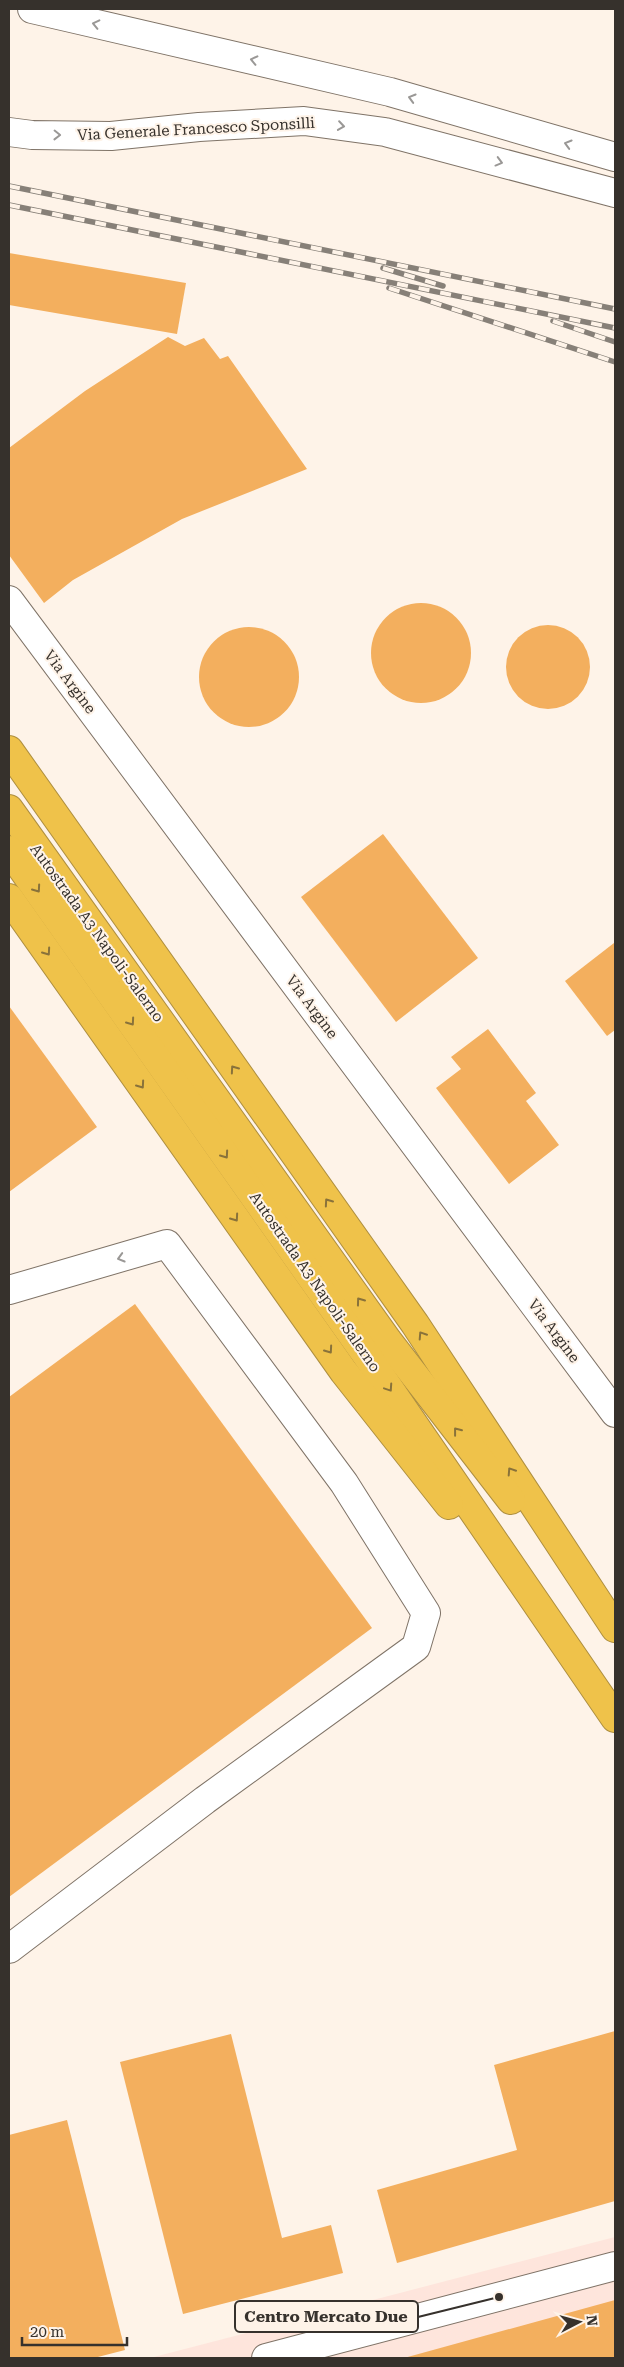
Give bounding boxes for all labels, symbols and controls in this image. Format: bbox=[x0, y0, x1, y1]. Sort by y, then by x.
one-way arrow bbox=[92, 19, 101, 29]
one-way arrow bbox=[250, 55, 259, 66]
one-way arrow bbox=[409, 94, 417, 104]
street label: Via Generale Francesco Sponsilli bbox=[77, 114, 315, 144]
one-way arrow bbox=[338, 120, 346, 131]
one-way arrow bbox=[54, 130, 62, 140]
one-way arrow bbox=[565, 139, 573, 149]
one-way arrow bbox=[495, 157, 503, 167]
street label: Via Argine bbox=[40, 647, 100, 717]
street label: Autostrada A3 Napoli-Salerno bbox=[26, 840, 168, 1026]
one-way arrow bbox=[31, 884, 40, 893]
one-way arrow bbox=[41, 947, 50, 956]
street label: Via Argine bbox=[282, 972, 342, 1042]
one-way arrow bbox=[125, 1016, 134, 1026]
one-way arrow bbox=[231, 1066, 240, 1075]
one-way arrow bbox=[135, 1079, 144, 1089]
one-way arrow bbox=[219, 1149, 228, 1159]
street label: Autostrada A3 Napoli-Salerno bbox=[246, 1188, 384, 1376]
one-way arrow bbox=[325, 1198, 334, 1208]
one-way arrow bbox=[229, 1212, 238, 1221]
one-way arrow bbox=[117, 1252, 125, 1262]
street label: Via Argine bbox=[524, 1296, 584, 1366]
one-way arrow bbox=[357, 1298, 365, 1307]
one-way arrow bbox=[419, 1331, 428, 1341]
one-way arrow bbox=[323, 1344, 332, 1354]
one-way arrow bbox=[383, 1382, 392, 1391]
one-way arrow bbox=[454, 1427, 463, 1436]
one-way arrow bbox=[508, 1467, 517, 1476]
north arrow bbox=[554, 2297, 604, 2347]
callout: Centro Mercato Due bbox=[235, 2301, 418, 2332]
text: Centro Mercato Due bbox=[244, 2307, 408, 2326]
scale bar bbox=[22, 2314, 128, 2346]
text: N bbox=[583, 2314, 600, 2327]
text: 20 m bbox=[30, 2323, 65, 2341]

